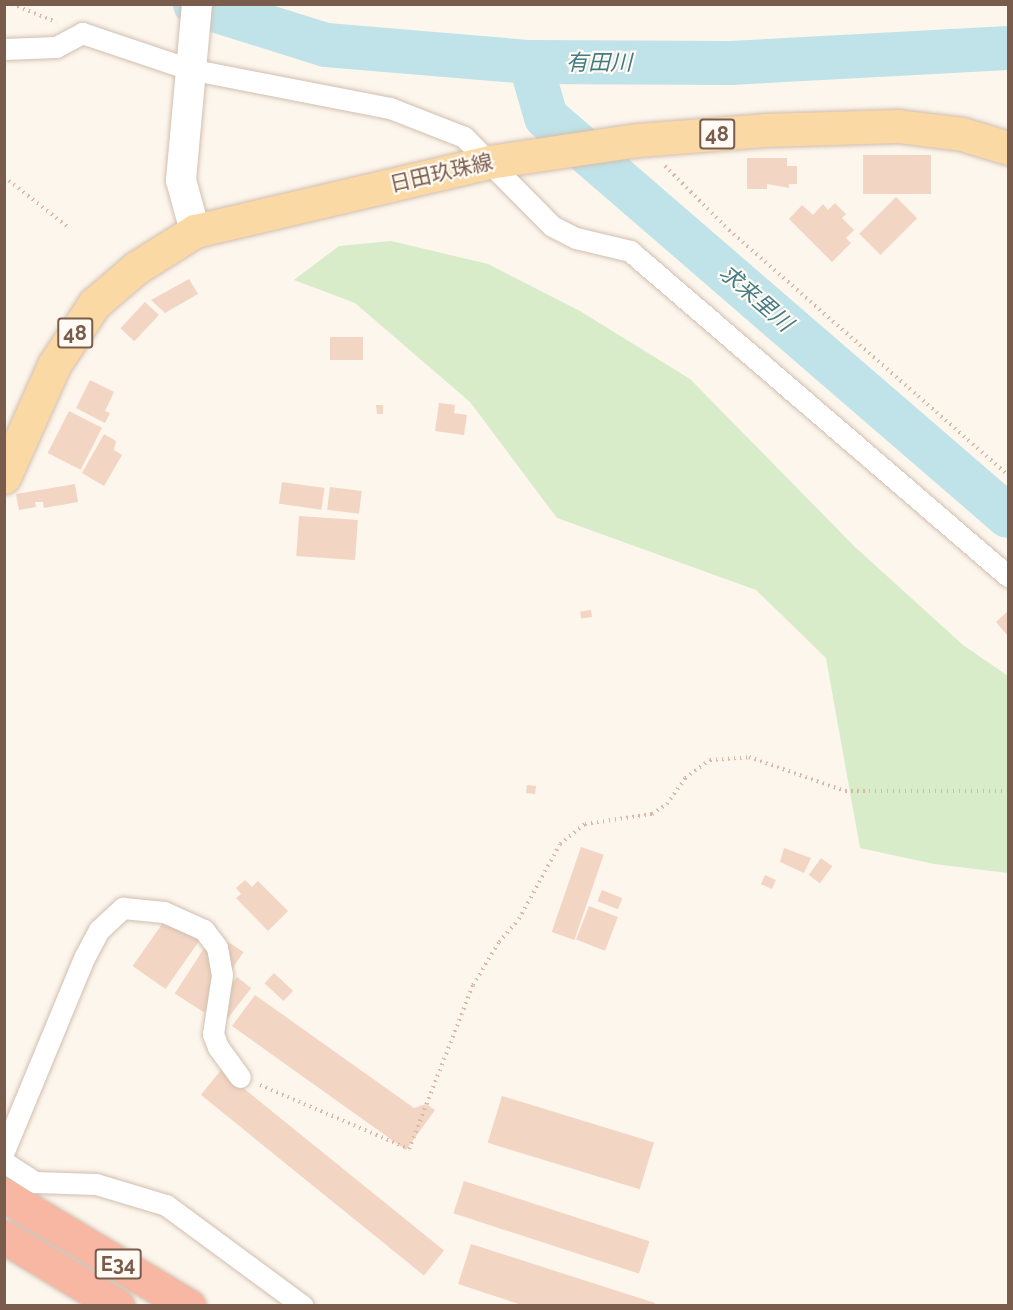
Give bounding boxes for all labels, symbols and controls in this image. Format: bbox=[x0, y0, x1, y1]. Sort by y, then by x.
water label: 有田川 bbox=[566, 50, 632, 76]
road number: 48 bbox=[699, 117, 735, 151]
street label: 日田玖珠線 bbox=[387, 149, 495, 197]
water label: 求来里川 bbox=[714, 259, 798, 337]
road number: 48 bbox=[57, 316, 93, 350]
road number: E34 bbox=[94, 1247, 142, 1281]

